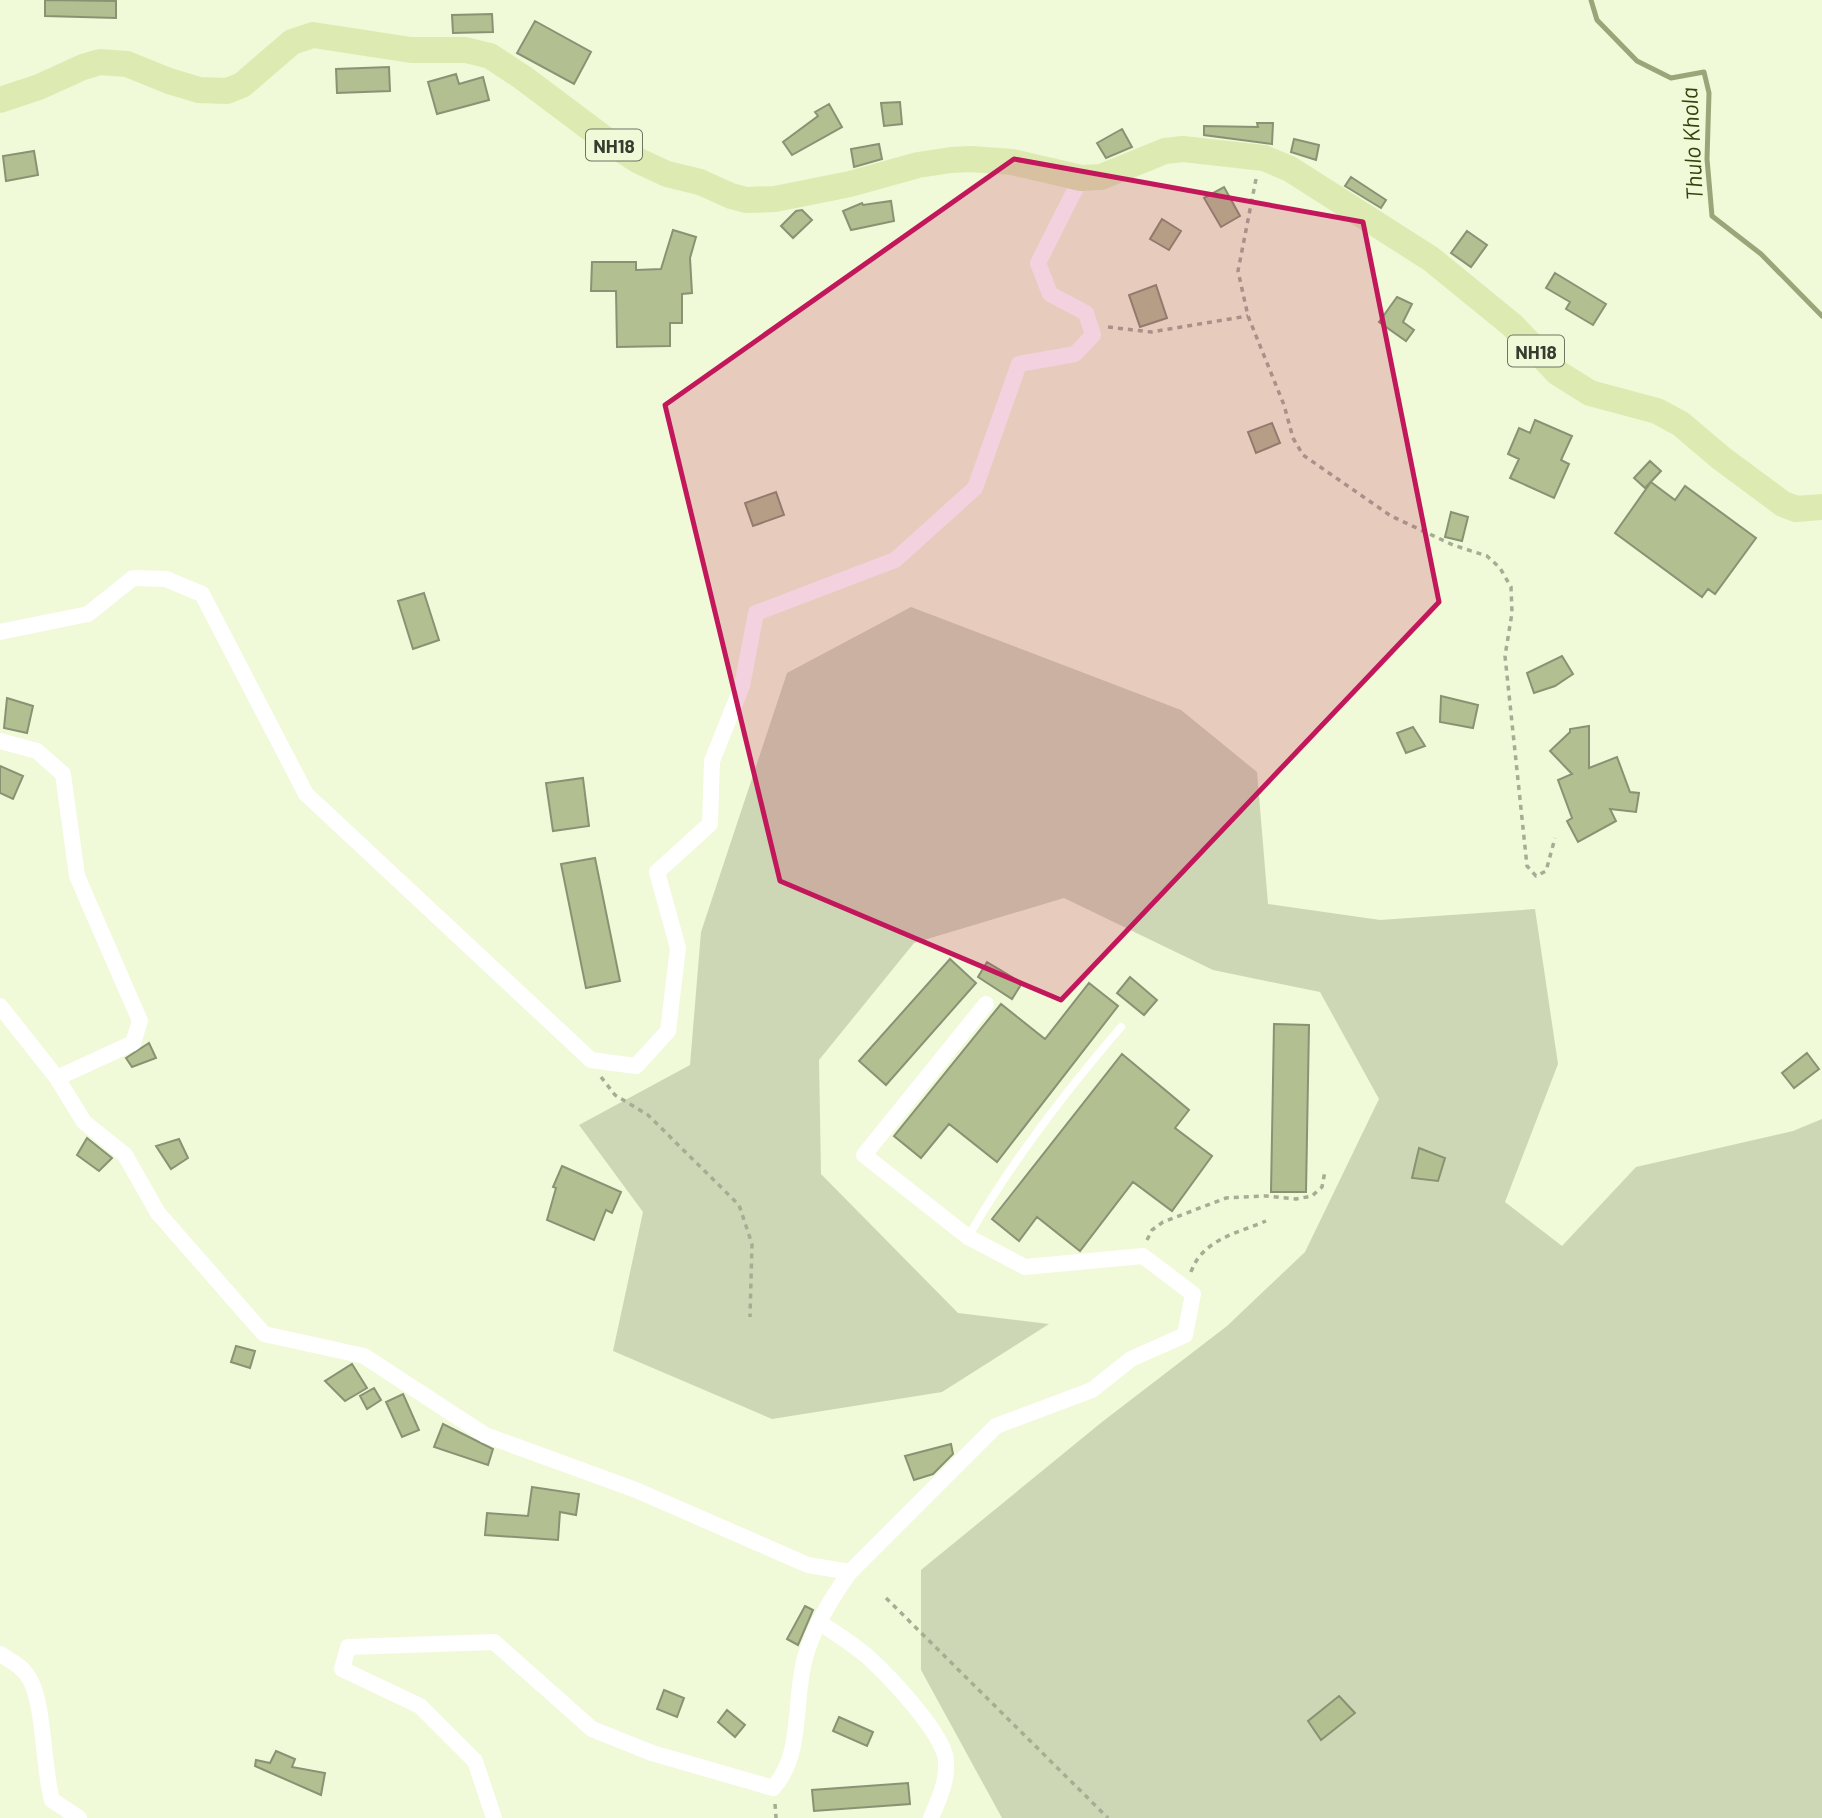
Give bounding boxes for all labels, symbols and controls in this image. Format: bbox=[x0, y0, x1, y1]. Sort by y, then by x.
water label: Thulo Khola bbox=[1674, 87, 1708, 201]
road number: NH18 bbox=[586, 130, 642, 160]
road number: NH18 bbox=[1508, 336, 1564, 366]

